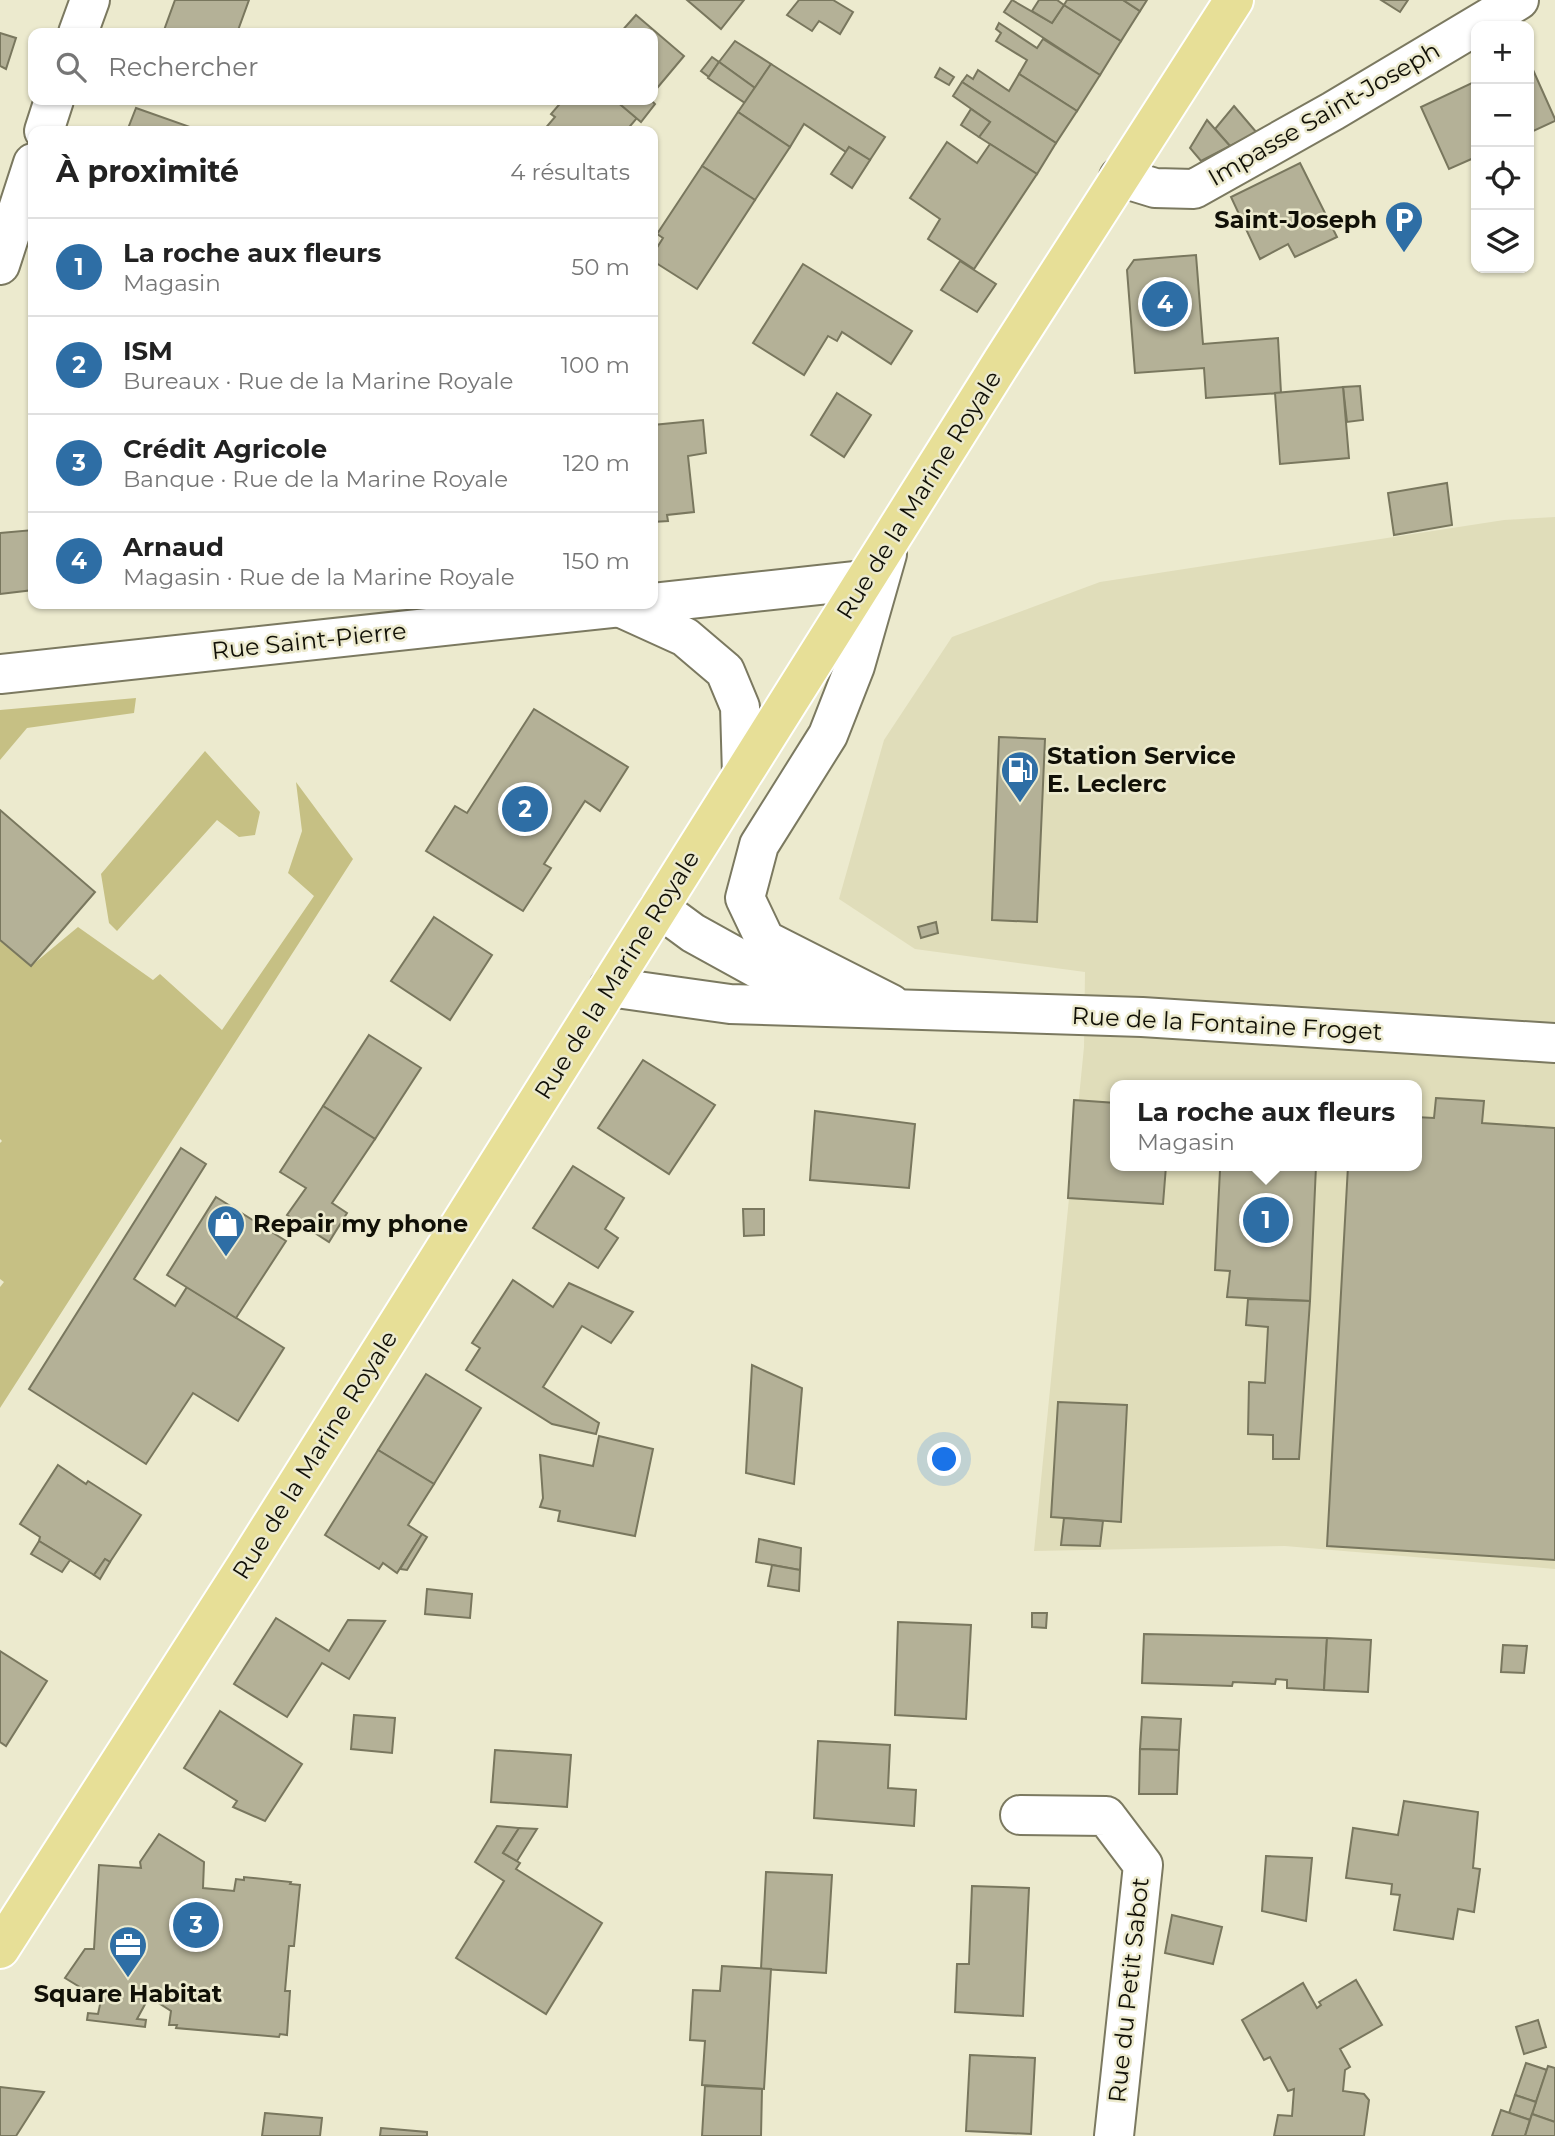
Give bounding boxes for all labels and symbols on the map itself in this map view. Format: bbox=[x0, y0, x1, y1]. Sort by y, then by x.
street label: Impasse Saint-Joseph bbox=[1203, 35, 1445, 192]
parking icon: Saint-Joseph bbox=[1383, 199, 1425, 254]
place label: Saint-Joseph bbox=[1214, 205, 1377, 234]
pin: 4 bbox=[1142, 278, 1188, 330]
street label: Rue de la Marine Royale bbox=[830, 365, 1007, 625]
street label: Rue Saint-Pierre bbox=[210, 616, 408, 665]
place label: Station Service E. Leclerc bbox=[1047, 741, 1236, 798]
fuel station icon: Station Service E. Leclerc bbox=[999, 749, 1041, 804]
pin: 2 bbox=[502, 783, 548, 835]
street label: Rue de la Marine Royale bbox=[528, 845, 705, 1105]
street label: Rue de la Fontaine Froget bbox=[1071, 1001, 1383, 1046]
pin: 1 bbox=[1243, 1194, 1289, 1246]
shop icon: Repair my phone bbox=[205, 1203, 247, 1258]
place label: Repair my phone bbox=[253, 1209, 468, 1238]
street label: Rue de la Marine Royale bbox=[226, 1325, 403, 1585]
your location bbox=[927, 1442, 961, 1476]
street label: Rue du Petit Sabot bbox=[1102, 1876, 1155, 2104]
pin: 3 bbox=[173, 1899, 219, 1951]
office icon: Square Habitat bbox=[107, 1924, 149, 1979]
place label: Square Habitat bbox=[34, 1979, 223, 2008]

